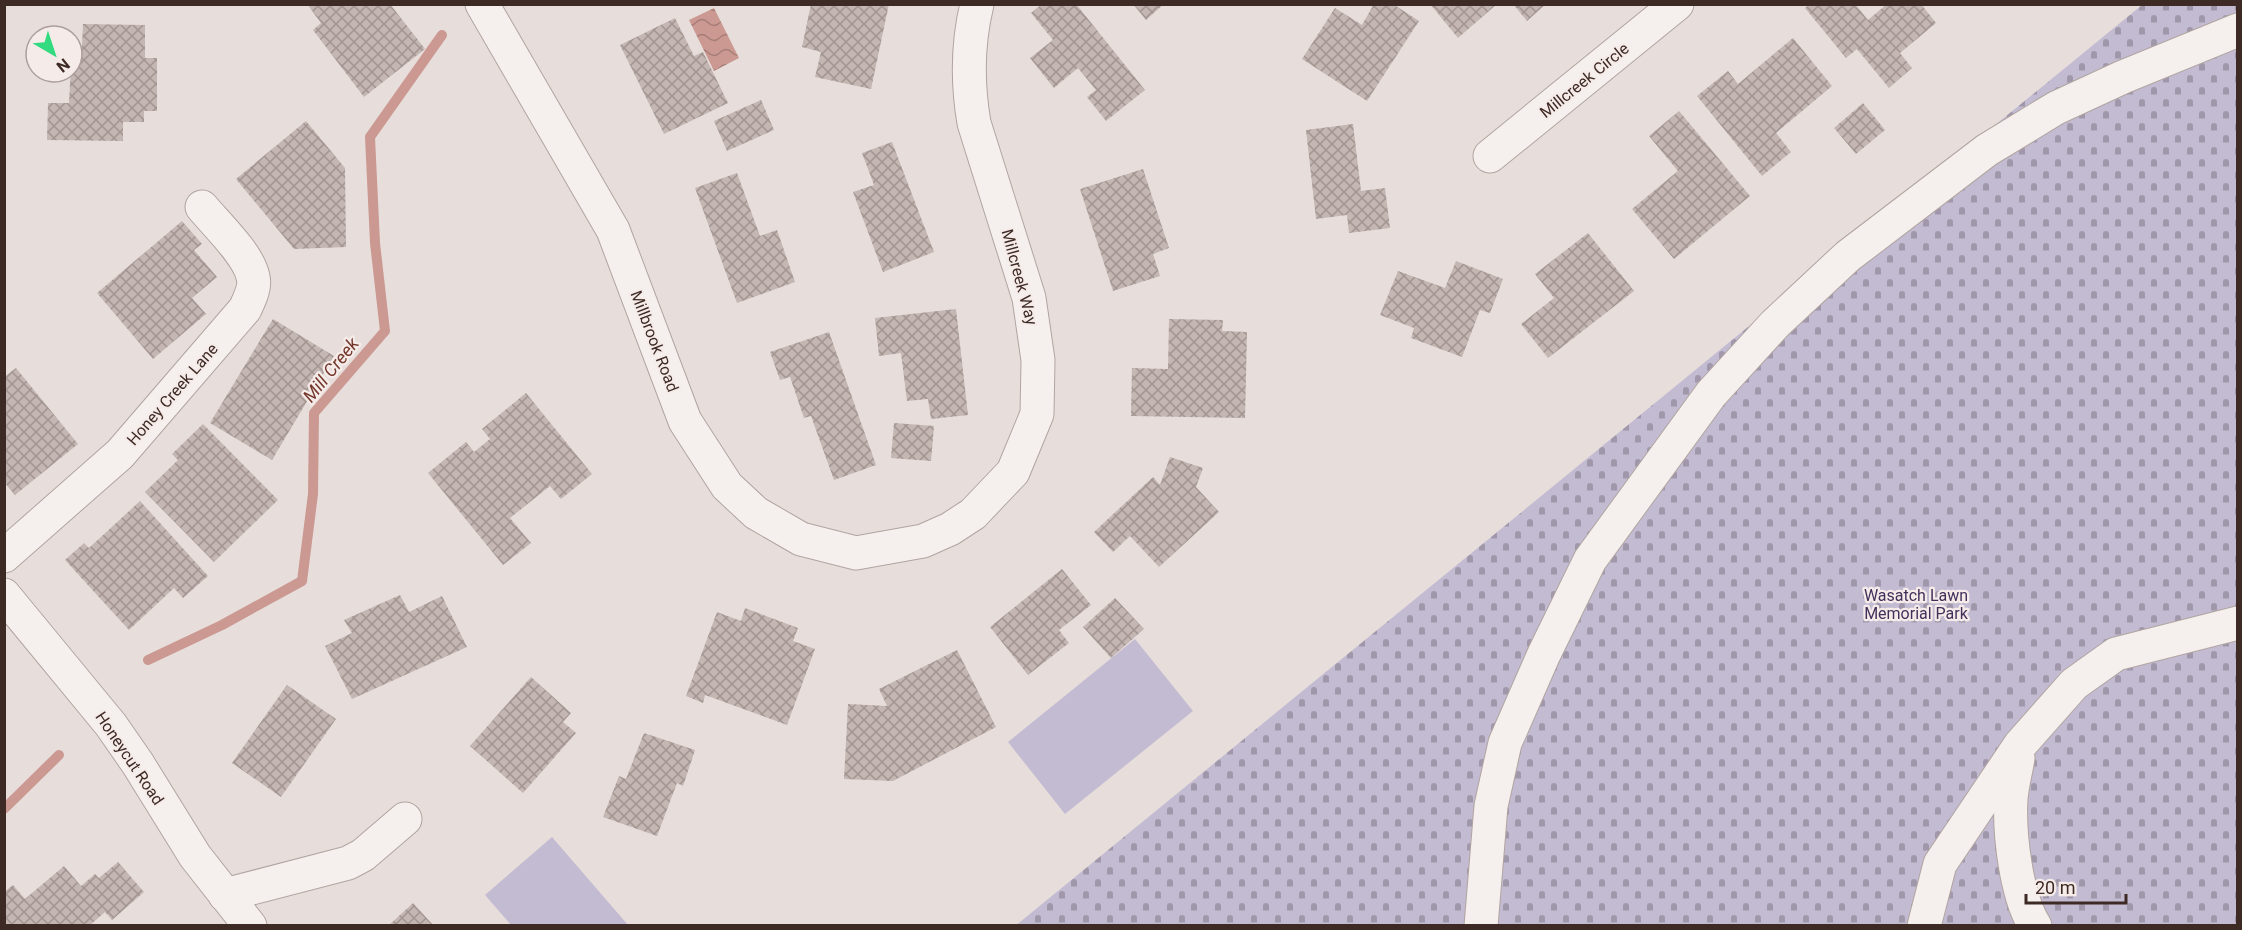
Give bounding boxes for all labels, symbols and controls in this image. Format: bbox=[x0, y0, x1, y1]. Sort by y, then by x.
north arrow bbox=[24, 24, 84, 84]
street label: Millcreek Circle bbox=[1536, 39, 1633, 122]
text: N bbox=[53, 54, 73, 76]
street label: Millcreek Way bbox=[998, 227, 1042, 328]
street label: Millbrook Road bbox=[627, 288, 683, 395]
water label: Mill Creek bbox=[298, 332, 364, 406]
street label: Honey Creek Lane bbox=[123, 340, 222, 449]
park label: Wasatch Lawn Memorial Park bbox=[1864, 586, 1969, 623]
street label: Honeycut Road bbox=[91, 708, 168, 809]
scale bar bbox=[2026, 867, 2126, 905]
text: 20 m bbox=[2035, 877, 2075, 898]

